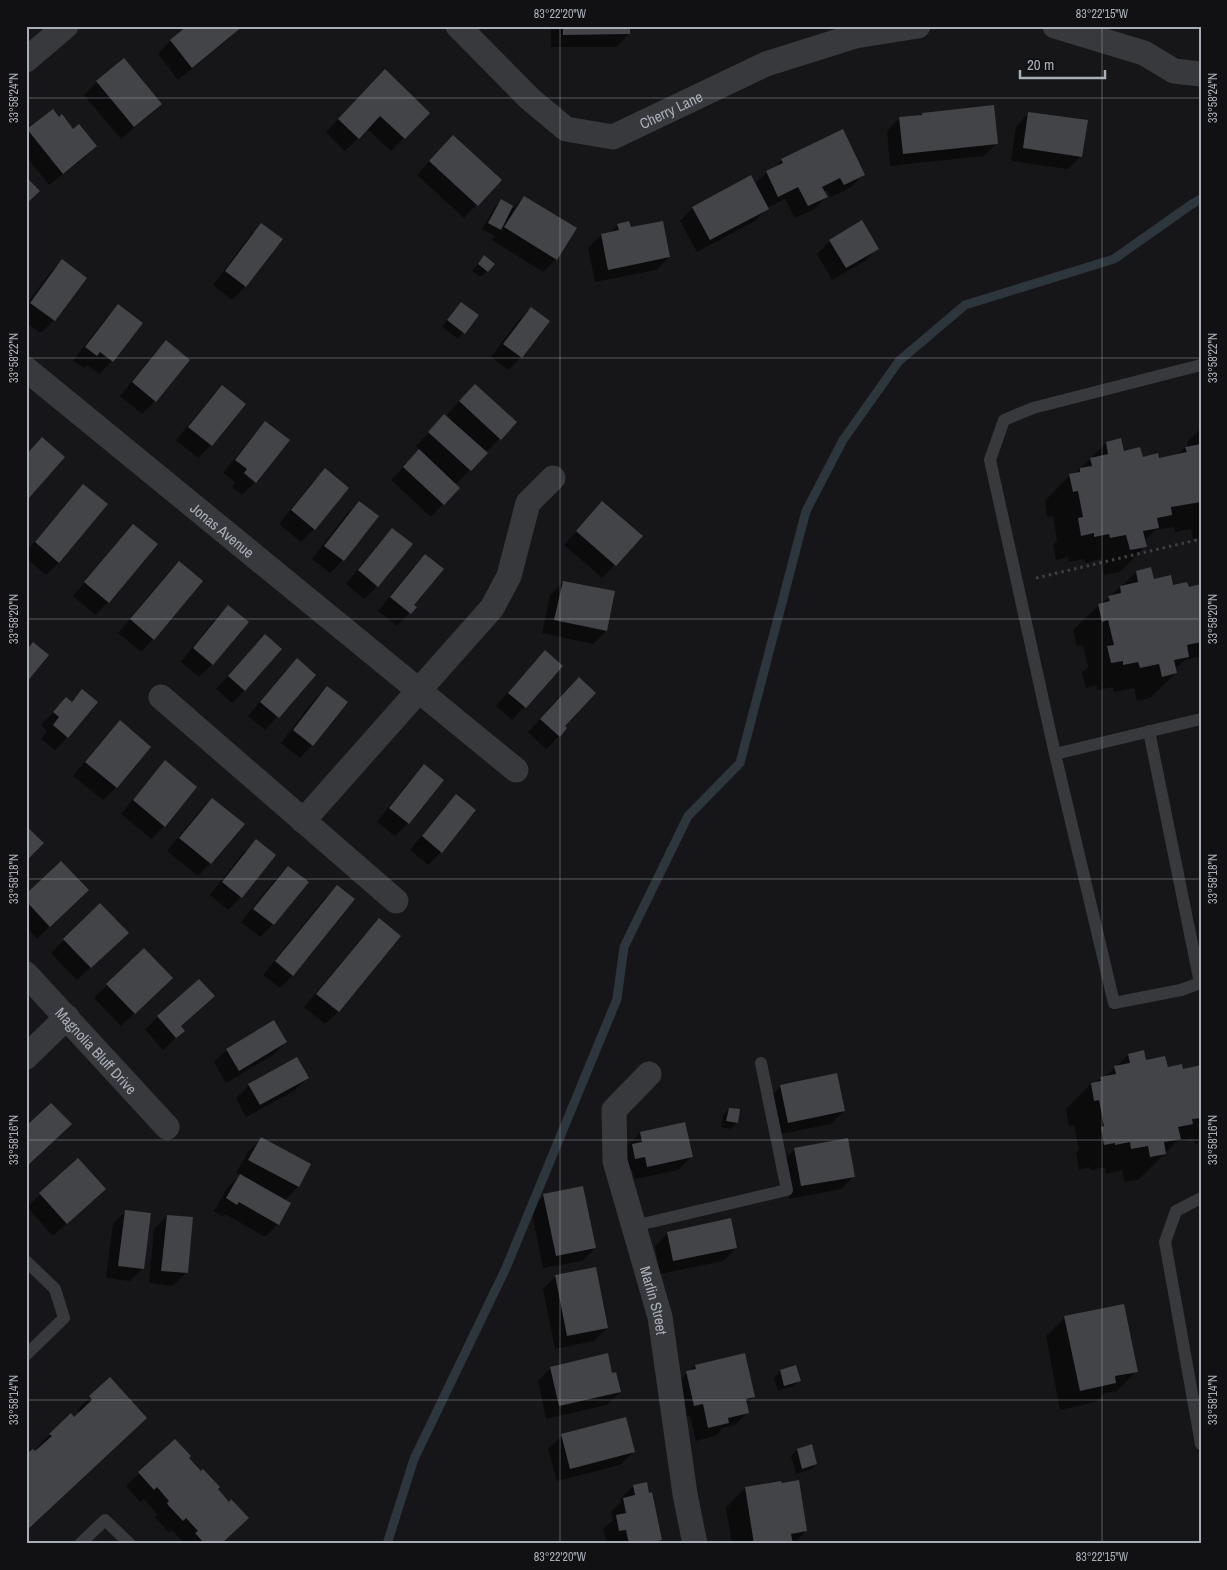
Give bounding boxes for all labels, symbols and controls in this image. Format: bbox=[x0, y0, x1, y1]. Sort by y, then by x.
text: 83°22'20"W bbox=[534, 6, 587, 22]
text: 83°22'15"W bbox=[1076, 6, 1129, 22]
scale bar bbox=[1020, 48, 1104, 80]
text: 20 m bbox=[1027, 54, 1054, 75]
text: 33°58'24"N bbox=[6, 73, 22, 123]
text: 33°58'24"N bbox=[1205, 73, 1221, 123]
street label: Cherry Lane bbox=[636, 85, 706, 134]
text: 33°58'22"N bbox=[6, 333, 22, 383]
text: 33°58'22"N bbox=[1205, 333, 1221, 383]
street label: Jonas Avenue bbox=[186, 497, 259, 563]
text: 33°58'20"N bbox=[6, 594, 22, 644]
text: 33°58'20"N bbox=[1205, 594, 1221, 644]
text: 33°58'18"N bbox=[6, 854, 22, 904]
text: 33°58'18"N bbox=[1205, 854, 1221, 904]
street label: Magnolia Bluff Drive bbox=[51, 1002, 142, 1099]
text: 33°58'16"N bbox=[6, 1115, 22, 1165]
text: 33°58'16"N bbox=[1205, 1115, 1221, 1165]
street label: Marlin Street bbox=[635, 1263, 673, 1337]
text: 33°58'14"N bbox=[6, 1375, 22, 1425]
text: 33°58'14"N bbox=[1205, 1375, 1221, 1425]
text: 83°22'20"W bbox=[534, 1549, 587, 1565]
text: 83°22'15"W bbox=[1076, 1549, 1129, 1565]

